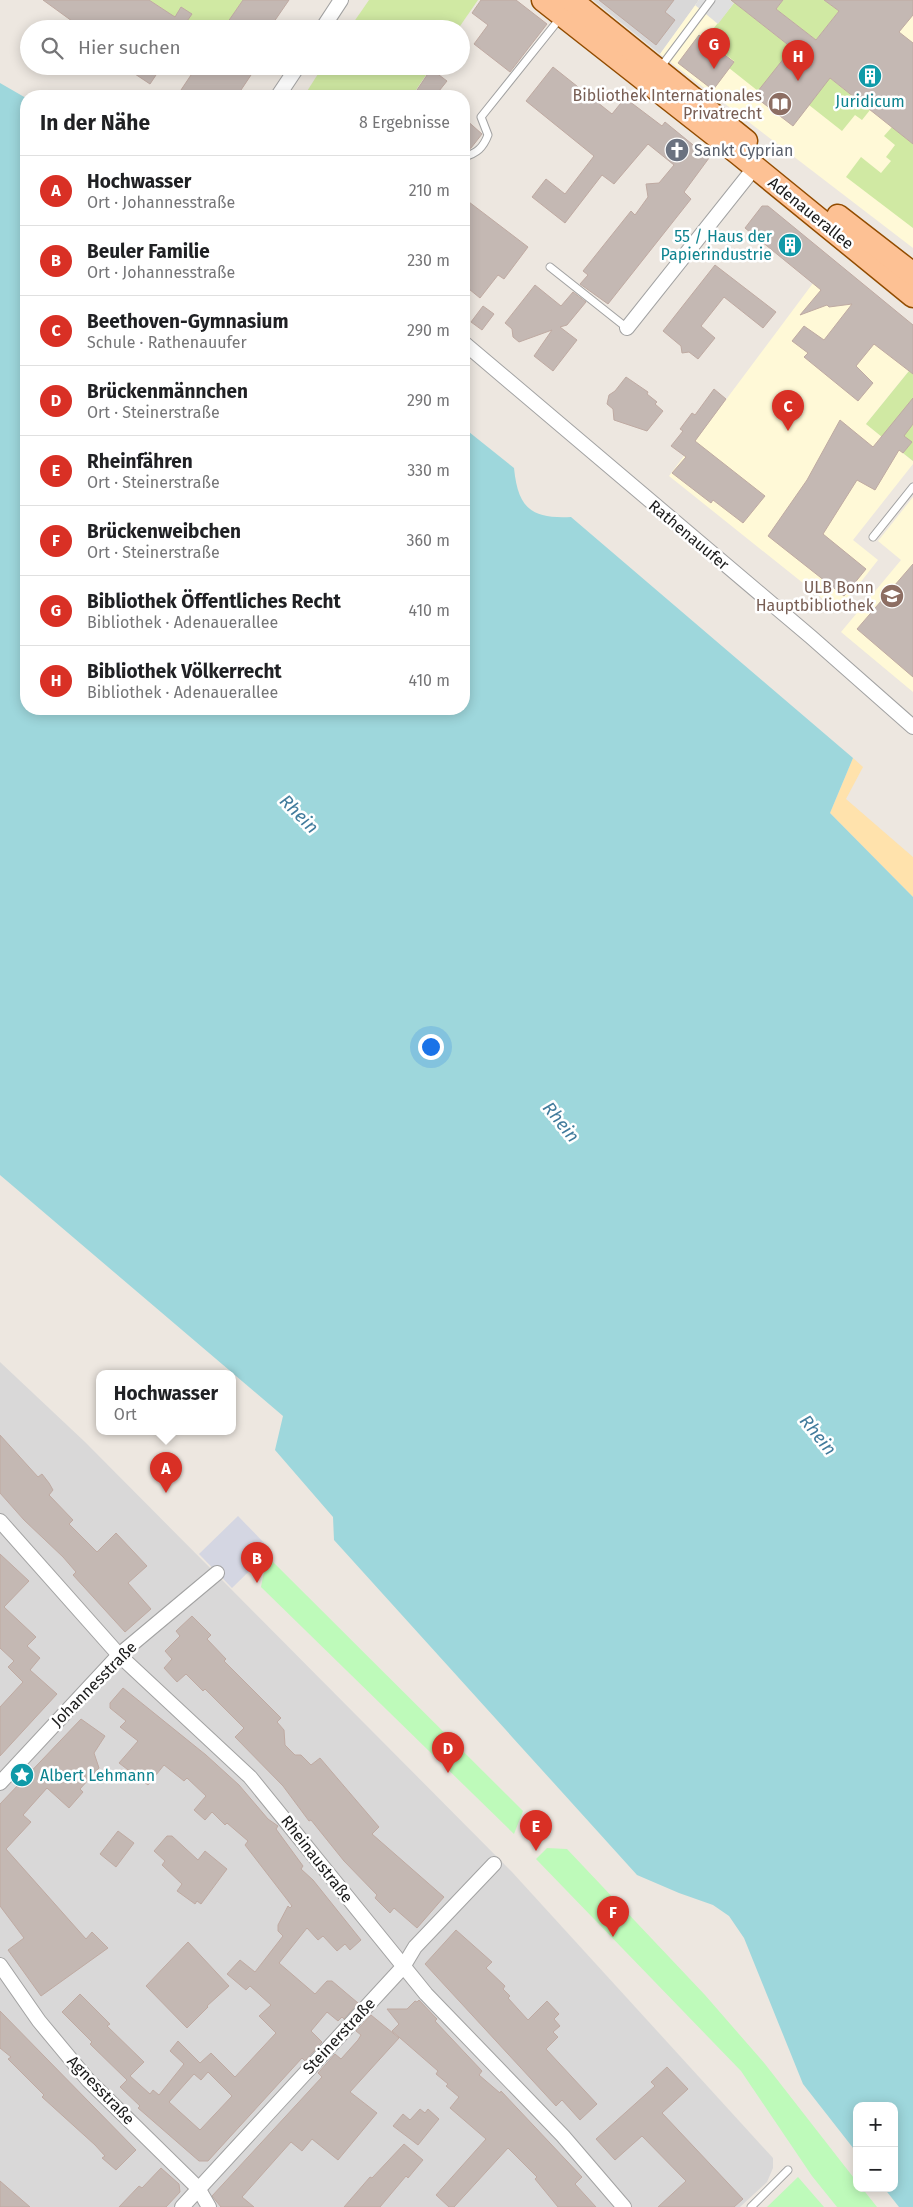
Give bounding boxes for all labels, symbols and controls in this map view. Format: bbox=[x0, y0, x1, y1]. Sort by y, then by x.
search box bbox=[20, 20, 470, 75]
pin: G bbox=[698, 28, 730, 69]
icon: search bbox=[38, 34, 66, 62]
text: Hier suchen bbox=[78, 36, 181, 59]
pin: H bbox=[782, 40, 814, 81]
building icon: Juridicum bbox=[857, 63, 883, 89]
place label: Bibliothek Internationales Privatrecht bbox=[572, 86, 762, 123]
library icon: Bibliothek Internationales Privatrecht bbox=[767, 91, 793, 117]
place label: Juridicum bbox=[835, 92, 905, 111]
text: In der Nähe bbox=[40, 110, 150, 136]
text: 8 Ergebnisse bbox=[359, 113, 450, 132]
church icon: Sankt Cyprian bbox=[664, 137, 690, 163]
place label: Sankt Cyprian bbox=[694, 141, 793, 160]
text: Hochwasser bbox=[87, 170, 191, 193]
street label: Adenauerallee bbox=[764, 173, 858, 253]
text: A bbox=[51, 181, 61, 200]
text: 210 m bbox=[409, 181, 450, 200]
text: Ort · Johannesstraße bbox=[87, 193, 235, 212]
place label: 55 / Haus der Papierindustrie bbox=[661, 227, 773, 264]
building icon: 55 / Haus der Papierindustrie bbox=[777, 232, 803, 258]
text: Beuler Familie bbox=[87, 240, 210, 263]
text: B bbox=[51, 251, 61, 270]
text: 230 m bbox=[407, 251, 450, 270]
text: Ort · Johannesstraße bbox=[87, 263, 235, 282]
text: Beethoven-Gymnasium bbox=[87, 310, 289, 333]
text: C bbox=[51, 321, 61, 340]
text: 290 m bbox=[407, 321, 450, 340]
text: Schule · Rathenauufer bbox=[87, 333, 247, 352]
text: Brückenmännchen bbox=[87, 380, 248, 403]
pin: C bbox=[772, 390, 804, 431]
text: D bbox=[51, 391, 61, 410]
text: 290 m bbox=[407, 391, 450, 410]
text: Ort · Steinerstraße bbox=[87, 403, 220, 422]
text: Rheinfähren bbox=[87, 450, 193, 473]
text: E bbox=[52, 461, 60, 480]
text: 330 m bbox=[407, 461, 450, 480]
text: Ort · Steinerstraße bbox=[87, 473, 220, 492]
street label: Rathenauufer bbox=[645, 496, 734, 575]
text: Brückenweibchen bbox=[87, 520, 241, 543]
text: F bbox=[52, 531, 60, 550]
text: 360 m bbox=[407, 531, 450, 550]
text: Ort · Steinerstraße bbox=[87, 543, 220, 562]
place label: ULB Bonn Hauptbibliothek bbox=[756, 578, 875, 615]
school or university icon: ULB Bonn Hauptbibliothek bbox=[879, 583, 905, 609]
text: Bibliothek Öffentliches Recht bbox=[87, 590, 341, 613]
text: G bbox=[51, 601, 61, 620]
text: 410 m bbox=[409, 601, 450, 620]
text: Bibliothek · Adenauerallee bbox=[87, 613, 278, 632]
text: Bibliothek Völkerrecht bbox=[87, 660, 282, 683]
text: H bbox=[51, 671, 61, 690]
text: 410 m bbox=[409, 671, 450, 690]
text: Bibliothek · Adenauerallee bbox=[87, 683, 278, 702]
water label: Rhein bbox=[275, 790, 323, 838]
your location bbox=[418, 1034, 444, 1060]
water label: Rhein bbox=[538, 1097, 584, 1147]
popup bbox=[96, 1370, 236, 1435]
text: Hochwasser bbox=[114, 1382, 218, 1405]
text: Ort bbox=[114, 1405, 137, 1424]
water label: Rhein bbox=[795, 1410, 841, 1460]
pin: A bbox=[150, 1452, 182, 1493]
pin: B bbox=[241, 1542, 273, 1583]
street label: Johannesstraße bbox=[47, 1637, 141, 1731]
pin: D bbox=[432, 1732, 464, 1773]
place icon: Albert Lehmann bbox=[9, 1762, 35, 1788]
place label: Albert Lehmann bbox=[40, 1766, 155, 1785]
pin: E bbox=[520, 1810, 552, 1851]
street label: Rheinaustraße bbox=[277, 1812, 357, 1906]
pin: F bbox=[597, 1896, 629, 1937]
street label: Steinerstraße bbox=[299, 1994, 379, 2078]
street label: Agnesstraße bbox=[63, 2052, 139, 2128]
map controls bbox=[853, 2102, 898, 2192]
button: + bbox=[853, 2102, 898, 2147]
button: − bbox=[853, 2147, 898, 2192]

